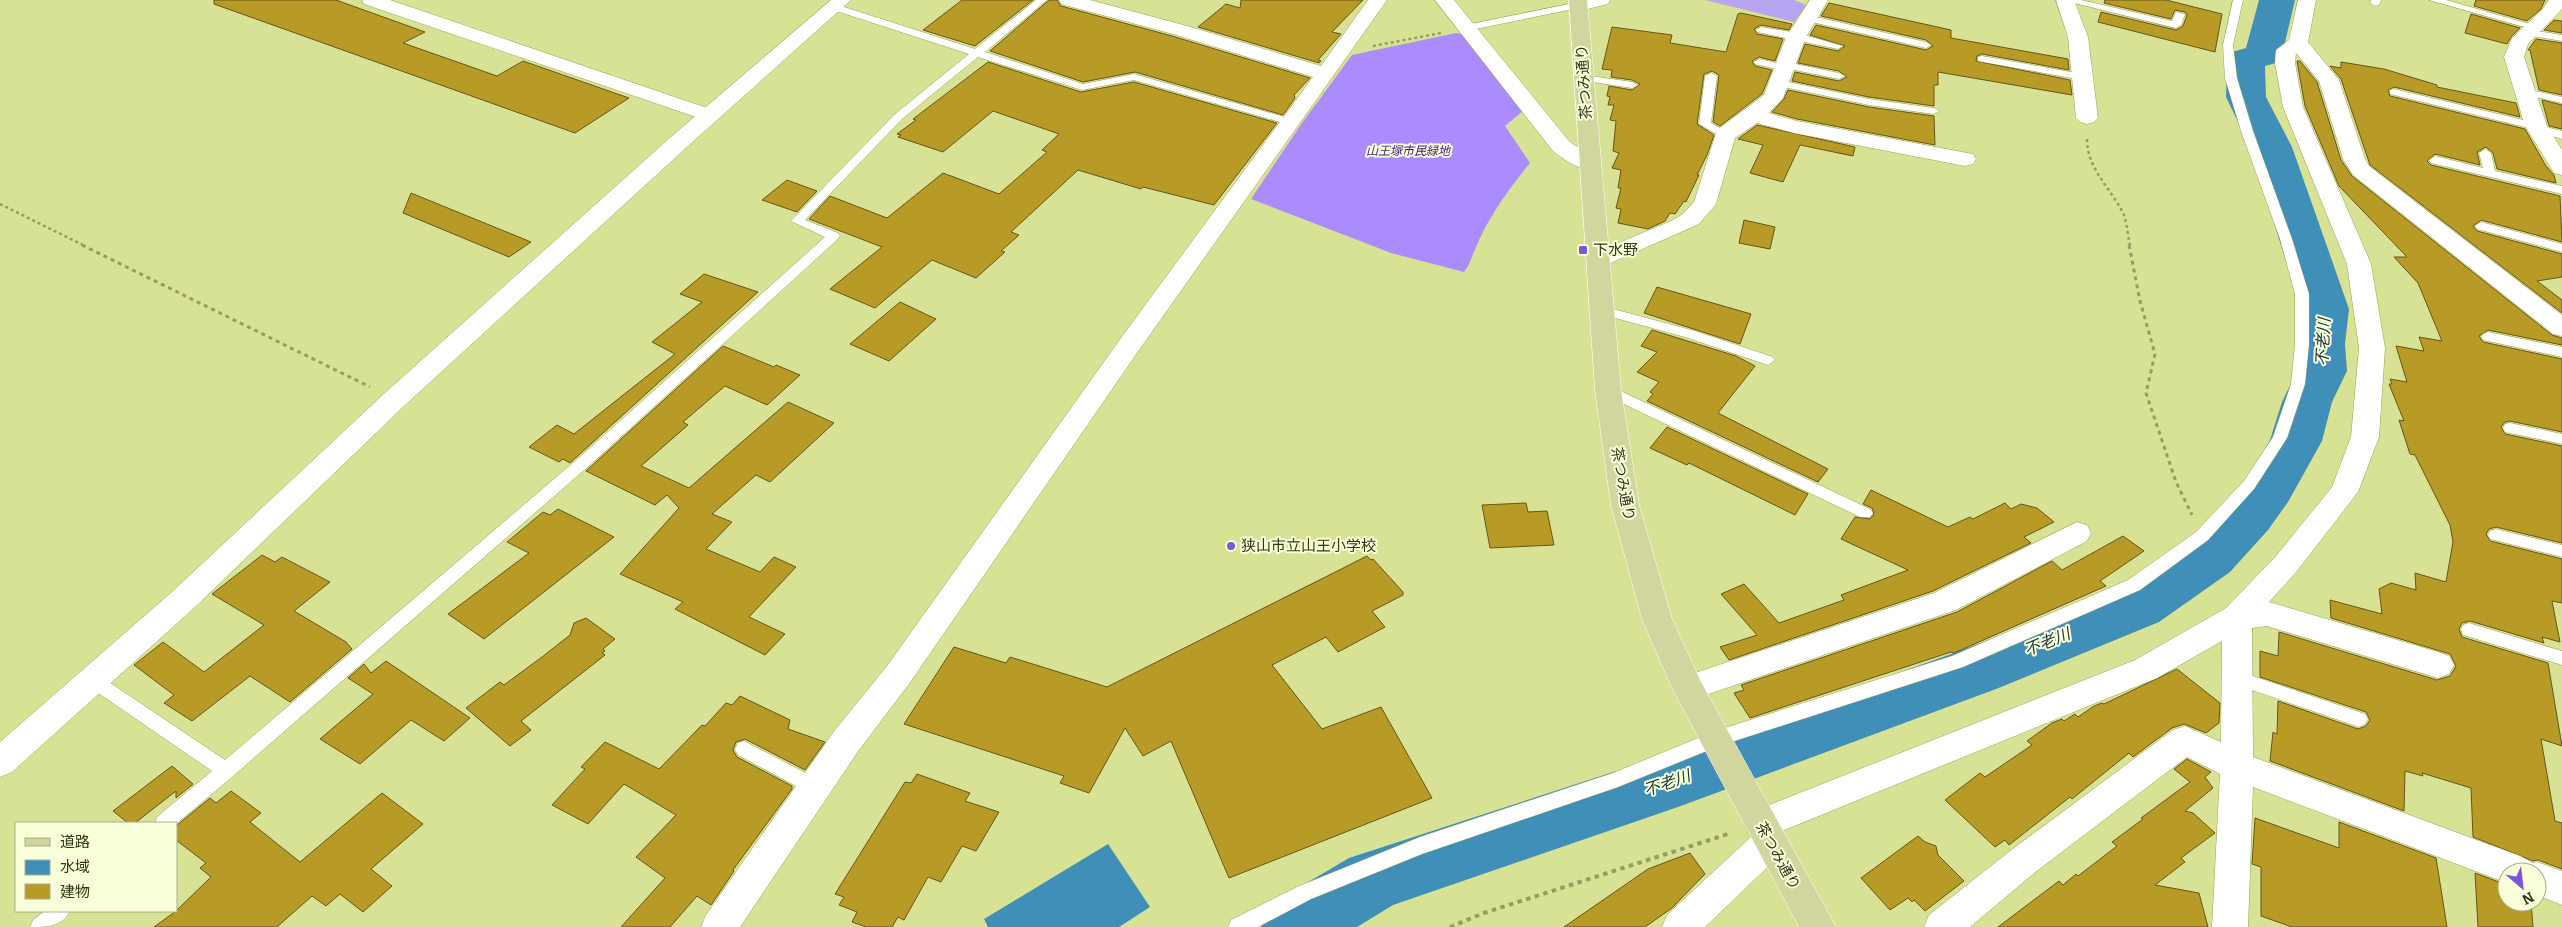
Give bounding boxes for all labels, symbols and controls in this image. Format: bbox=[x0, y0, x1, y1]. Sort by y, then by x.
street label: 茶つみ通り bbox=[1572, 44, 1596, 120]
park label: 山王塚市民緑地 bbox=[1366, 144, 1452, 158]
place label: 下水野 bbox=[1593, 241, 1638, 259]
marker: 下水野 bbox=[1577, 244, 1589, 256]
water label: 不老川 bbox=[2312, 316, 2334, 366]
street label: 茶つみ通り bbox=[1608, 445, 1638, 523]
place label: 狭山市立山王小学校 bbox=[1241, 537, 1376, 555]
marker: 狭山市立山王小学校 bbox=[1225, 540, 1237, 552]
water label: 不老川 bbox=[2021, 623, 2075, 660]
water label: 不老川 bbox=[1641, 766, 1695, 800]
street label: 茶つみ通り bbox=[1752, 819, 1804, 893]
legend bbox=[15, 822, 178, 912]
text: 道路 bbox=[60, 833, 90, 851]
text: 水域 bbox=[60, 858, 90, 876]
north arrow bbox=[2497, 862, 2547, 912]
text: 建物 bbox=[60, 883, 90, 901]
text: N bbox=[2519, 888, 2537, 908]

